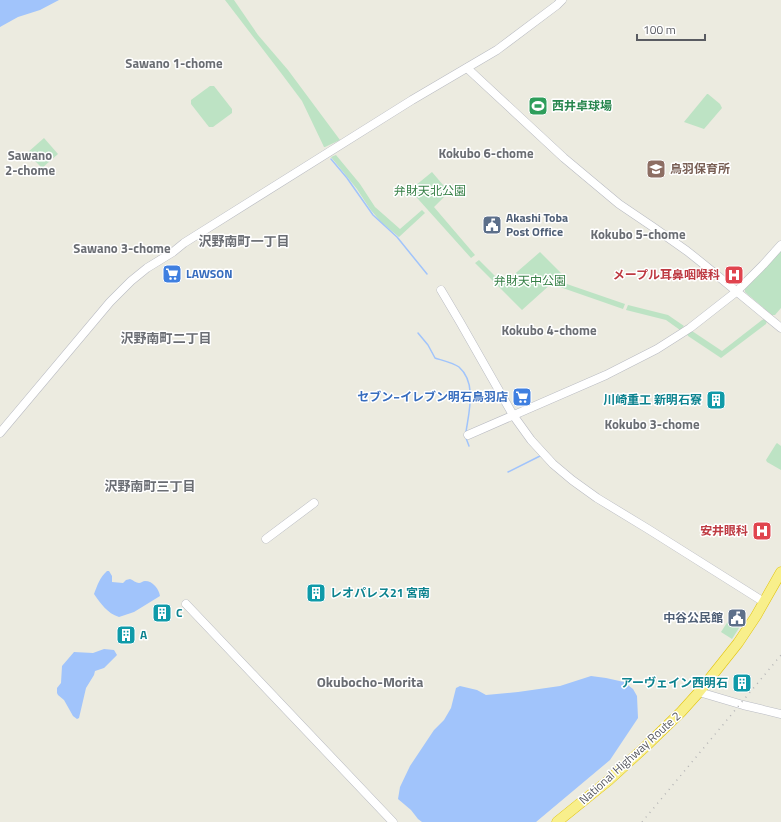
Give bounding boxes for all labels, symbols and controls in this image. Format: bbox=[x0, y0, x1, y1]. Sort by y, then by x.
scale bar bbox=[637, 16, 705, 42]
text: 100 m bbox=[643, 20, 676, 39]
district label: Sawano 1-chome bbox=[125, 53, 223, 73]
sports icon: 西井卓球場 bbox=[527, 95, 549, 117]
place label: 西井卓球場 bbox=[552, 96, 612, 115]
district label: Kokubo 6-chome bbox=[438, 143, 534, 163]
district label: Sawano 2-chome bbox=[5, 145, 55, 180]
school or university icon: 鳥羽保育所 bbox=[645, 158, 667, 180]
place label: 鳥羽保育所 bbox=[670, 159, 730, 178]
park label: 弁財天北公園 bbox=[394, 181, 466, 200]
place label: Akashi Toba Post Office bbox=[506, 208, 568, 241]
public building icon: Akashi Toba Post Office bbox=[481, 214, 503, 236]
district label: Kokubo 5-chome bbox=[590, 224, 686, 244]
district label: 沢野南町一丁目 bbox=[198, 231, 290, 251]
district label: Sawano 3-chome bbox=[73, 238, 171, 258]
supermarket icon: LAWSON bbox=[161, 263, 183, 285]
place label: LAWSON bbox=[186, 264, 233, 283]
hospital icon: メープル耳鼻咽喉科 bbox=[723, 264, 745, 286]
place label: メープル耳鼻咽喉科 bbox=[613, 265, 720, 284]
park label: 弁財天中公園 bbox=[494, 271, 566, 290]
district label: Kokubo 4-chome bbox=[501, 320, 597, 340]
district label: 沢野南町二丁目 bbox=[120, 328, 212, 348]
supermarket icon: セブン−イレブン明石鳥羽店 bbox=[511, 386, 533, 408]
place label: セブン−イレブン明石鳥羽店 bbox=[357, 387, 508, 406]
building icon: 川崎重工 新明石寮 bbox=[705, 389, 727, 411]
place label: 川崎重工 新明石寮 bbox=[603, 390, 702, 409]
district label: Kokubo 3-chome bbox=[604, 414, 700, 434]
district label: 沢野南町三丁目 bbox=[104, 476, 196, 496]
hospital icon: 安井眼科 bbox=[751, 520, 773, 542]
place label: 安井眼科 bbox=[700, 521, 748, 540]
building icon: レオパレス21 宮南 bbox=[305, 582, 327, 604]
place label: レオパレス21 宮南 bbox=[330, 583, 430, 602]
building icon: C bbox=[151, 602, 173, 624]
place label: C bbox=[176, 603, 183, 622]
public building icon: 中谷公民館 bbox=[726, 607, 748, 629]
place label: 中谷公民館 bbox=[663, 608, 723, 627]
building icon: A bbox=[115, 624, 137, 646]
place label: A bbox=[140, 625, 148, 644]
district label: Okubocho-Morita bbox=[317, 671, 423, 692]
building icon: アーヴェイン西明石 bbox=[731, 672, 753, 694]
place label: アーヴェイン西明石 bbox=[621, 673, 728, 692]
street label: National Highway Route 2 bbox=[574, 707, 685, 809]

